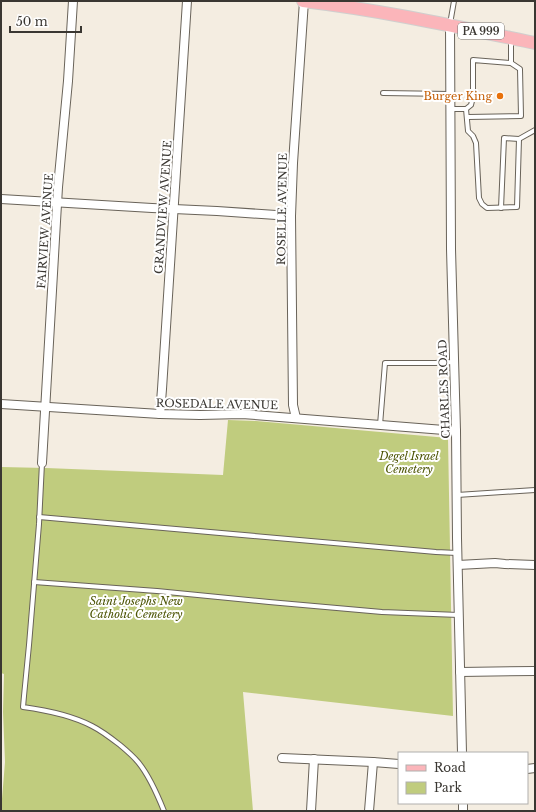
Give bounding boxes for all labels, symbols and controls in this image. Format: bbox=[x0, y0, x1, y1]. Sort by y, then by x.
scale bar bbox=[10, 8, 81, 34]
text: 50 m bbox=[16, 14, 48, 29]
road number: PA 999 bbox=[458, 23, 504, 39]
place label: Burger King bbox=[424, 89, 492, 103]
marker: Burger King bbox=[495, 91, 505, 101]
street label: GRANDVIEW AVENUE bbox=[151, 140, 175, 274]
street label: ROSELLE AVENUE bbox=[274, 153, 290, 265]
street label: FAIRVIEW AVENUE bbox=[34, 173, 56, 289]
street label: CHARLES ROAD bbox=[435, 339, 453, 439]
street label: ROSEDALE AVENUE bbox=[156, 396, 278, 412]
park label: Degel Israel Cemetery bbox=[378, 449, 439, 476]
park label: Saint Josephs New Catholic Cemetery bbox=[89, 594, 183, 621]
legend bbox=[398, 752, 528, 804]
text: Road bbox=[434, 760, 466, 775]
text: Park bbox=[434, 780, 462, 795]

